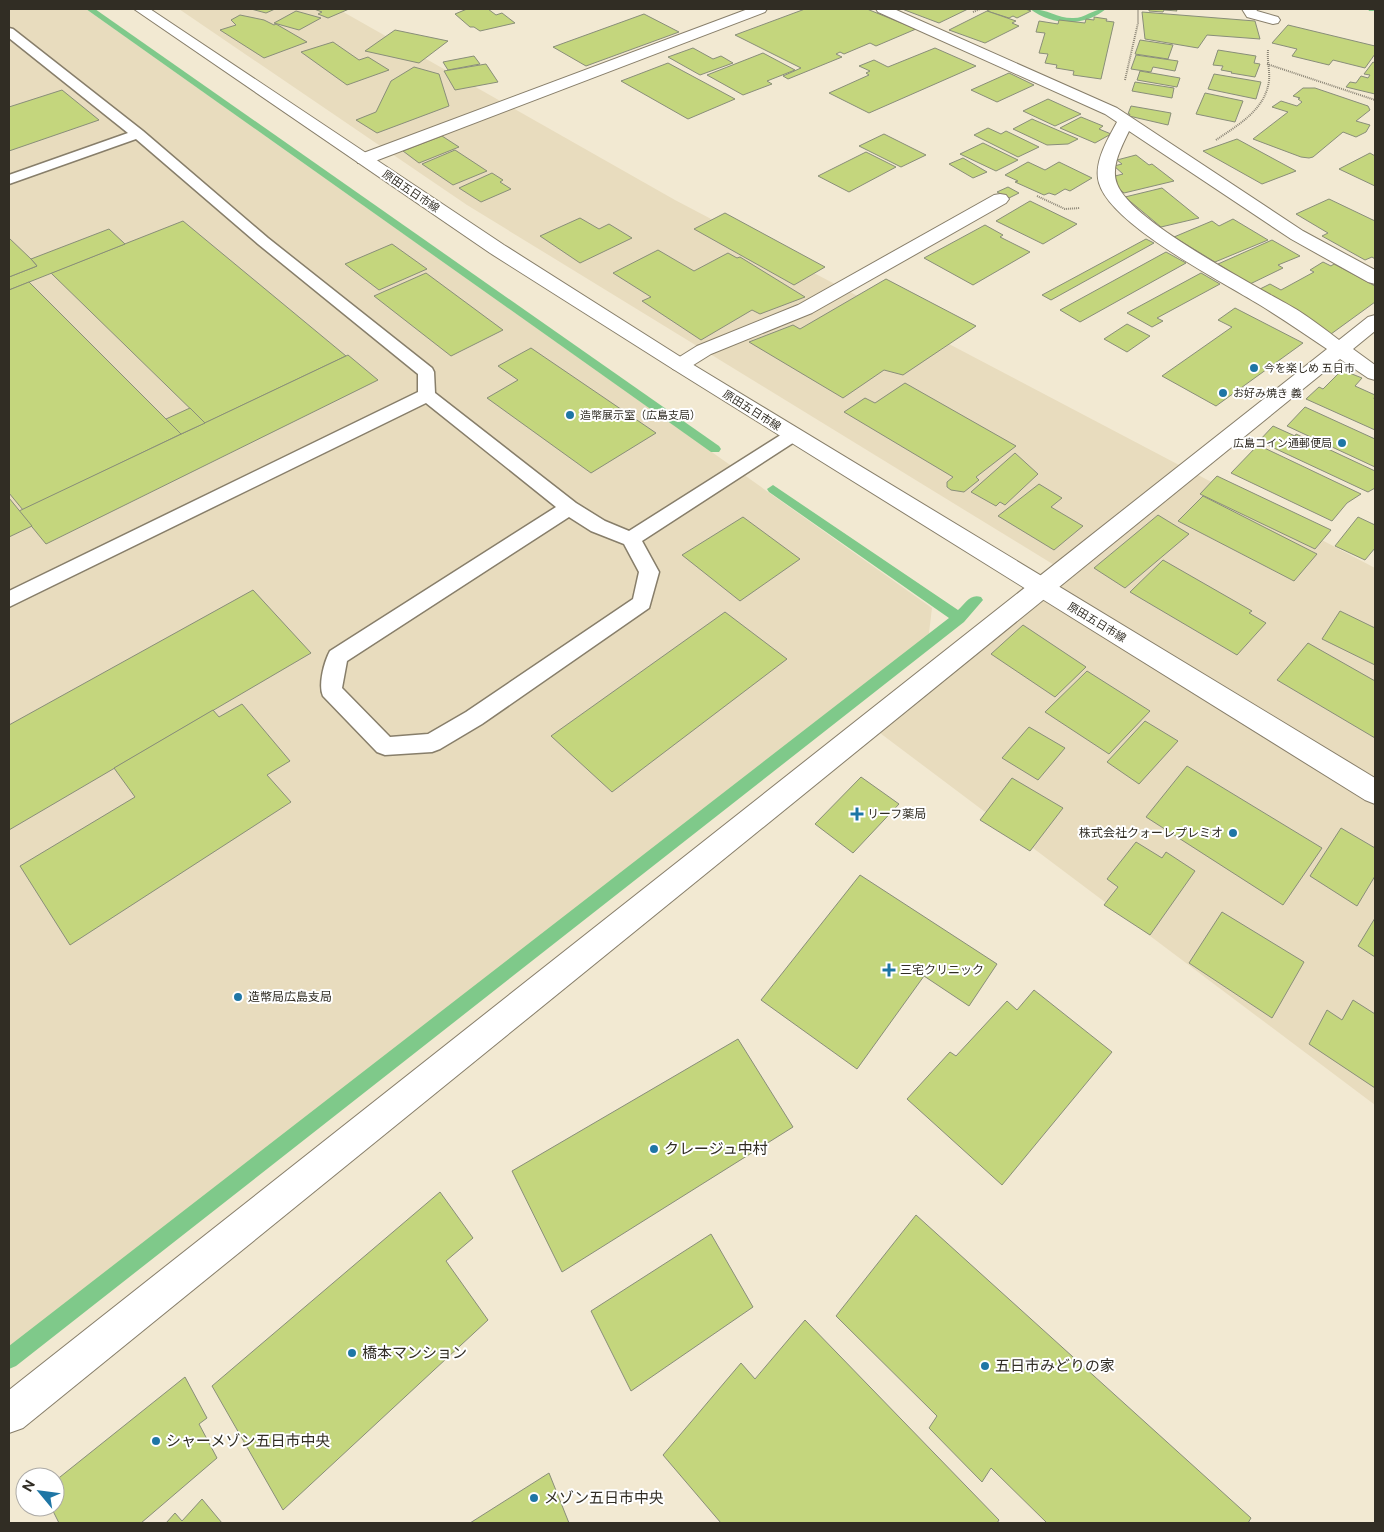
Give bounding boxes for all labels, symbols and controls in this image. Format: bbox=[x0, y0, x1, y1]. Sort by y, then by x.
street label: 原田五日市線 bbox=[380, 168, 442, 214]
marker: 今を楽しめ 五日市 bbox=[1248, 362, 1260, 374]
place label: 今を楽しめ 五日市 bbox=[1264, 362, 1355, 374]
street label: 原田五日市線 bbox=[721, 387, 783, 433]
marker: お好み焼き 義 bbox=[1217, 387, 1229, 399]
place label: お好み焼き 義 bbox=[1233, 387, 1302, 399]
marker: 造幣展示室（広島支局） bbox=[564, 409, 576, 421]
place label: 造幣展示室（広島支局） bbox=[580, 409, 701, 421]
place label: 広島コイン通郵便局 bbox=[1233, 437, 1332, 449]
marker: 広島コイン通郵便局 bbox=[1336, 437, 1348, 449]
street label: 原田五日市線 bbox=[1066, 600, 1128, 644]
place label: リーフ薬局 bbox=[867, 807, 926, 821]
marker: リーフ薬局 bbox=[851, 808, 863, 820]
place label: 株式会社クォーレプレミオ bbox=[1079, 826, 1223, 840]
marker: 株式会社クォーレプレミオ bbox=[1227, 827, 1239, 839]
marker: 三宅クリニック bbox=[882, 963, 896, 977]
place label: 三宅クリニック bbox=[900, 963, 984, 977]
place label: 造幣局広島支局 bbox=[248, 990, 332, 1004]
marker: 造幣局広島支局 bbox=[232, 991, 244, 1003]
place label: クレージュ中村 bbox=[664, 1140, 768, 1157]
marker: クレージュ中村 bbox=[648, 1143, 660, 1155]
place label: 橋本マンション bbox=[362, 1344, 467, 1361]
marker: 橋本マンション bbox=[346, 1347, 358, 1359]
place label: 五日市みどりの家 bbox=[995, 1357, 1115, 1374]
marker: 五日市みどりの家 bbox=[979, 1360, 991, 1372]
place label: シャーメゾン五日市中央 bbox=[166, 1432, 330, 1449]
marker: シャーメゾン五日市中央 bbox=[150, 1435, 162, 1447]
north arrow bbox=[15, 1467, 65, 1517]
text: N bbox=[19, 1477, 38, 1494]
place label: メゾン五日市中央 bbox=[544, 1489, 664, 1506]
marker: メゾン五日市中央 bbox=[528, 1492, 540, 1504]

